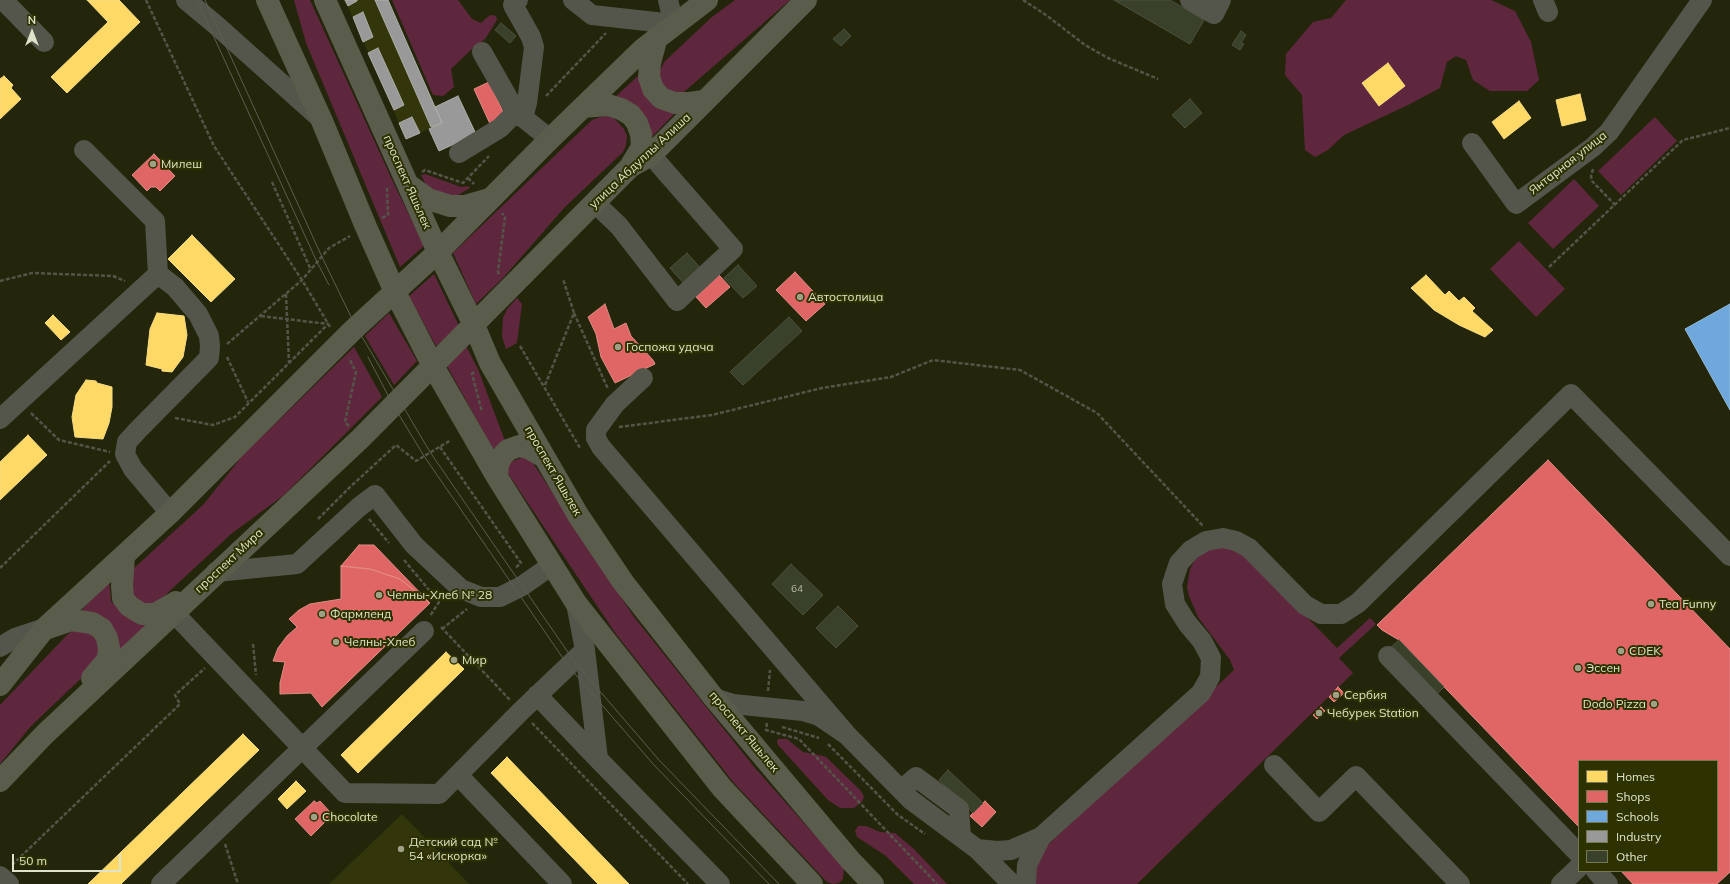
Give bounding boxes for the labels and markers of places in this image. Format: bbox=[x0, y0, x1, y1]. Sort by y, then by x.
place label: Милеш bbox=[161, 157, 202, 171]
marker: Милеш bbox=[148, 159, 158, 169]
place label: Автостолица bbox=[808, 290, 883, 304]
marker: Автостолица bbox=[795, 292, 805, 302]
place label: Госпожа удача bbox=[626, 340, 714, 354]
marker: Госпожа удача bbox=[613, 342, 623, 352]
place label: Челны-Хлеб № 28 bbox=[387, 588, 492, 602]
marker: Челны-Хлеб № 28 bbox=[374, 590, 384, 600]
place label: Tea Funny bbox=[1659, 597, 1716, 611]
marker: Tea Funny bbox=[1646, 599, 1656, 609]
place label: Фармленд bbox=[330, 607, 391, 621]
marker: Фармленд bbox=[317, 609, 327, 619]
place label: Челны-Хлеб bbox=[344, 635, 415, 649]
marker: Челны-Хлеб bbox=[331, 637, 341, 647]
place label: CDEK bbox=[1629, 644, 1661, 658]
marker: CDEK bbox=[1616, 646, 1626, 656]
place label: Мир bbox=[462, 653, 487, 667]
marker: Мир bbox=[449, 655, 459, 665]
place label: Эссен bbox=[1586, 661, 1620, 675]
marker: Эссен bbox=[1573, 663, 1583, 673]
place label: Сербия bbox=[1344, 688, 1387, 702]
marker: Сербия bbox=[1331, 690, 1341, 700]
place label: Dodo Pizza bbox=[1583, 697, 1646, 711]
marker: Dodo Pizza bbox=[1649, 699, 1659, 709]
place label: Чебурек Station bbox=[1327, 706, 1419, 720]
marker: Чебурек Station bbox=[1314, 708, 1324, 718]
place label: Chocolate bbox=[322, 810, 377, 824]
marker: Chocolate bbox=[309, 812, 319, 822]
place label: Детский сад № 54 «Искорка» bbox=[409, 835, 497, 863]
marker: Детский сад № 54 «Искорка» bbox=[396, 844, 406, 854]

